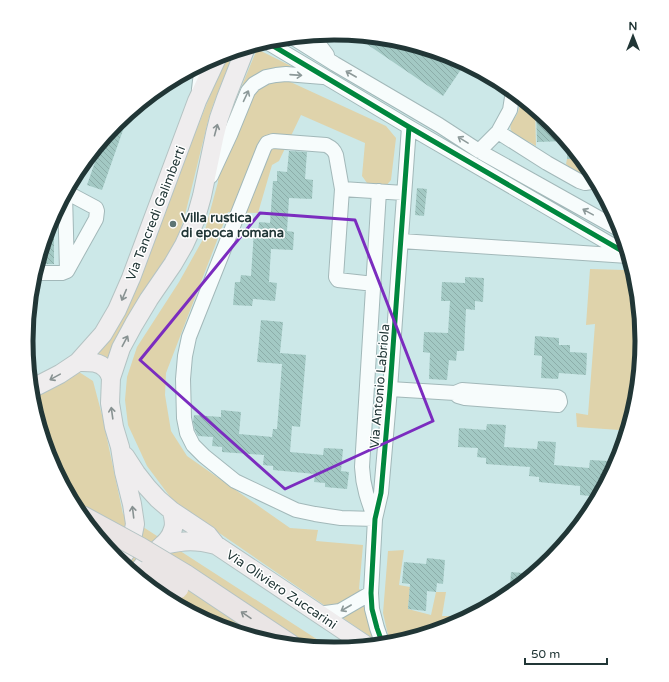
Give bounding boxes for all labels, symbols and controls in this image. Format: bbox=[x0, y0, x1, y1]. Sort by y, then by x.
north arrow bbox=[613, 16, 653, 56]
text: N bbox=[629, 20, 637, 33]
one-way arrow bbox=[345, 69, 357, 77]
one-way arrow bbox=[289, 72, 302, 79]
one-way arrow bbox=[243, 91, 250, 103]
one-way arrow bbox=[213, 124, 220, 137]
one-way arrow bbox=[457, 136, 469, 144]
street label: Via Tancredi Galimberti bbox=[123, 144, 189, 283]
one-way arrow bbox=[582, 207, 594, 215]
place label: Villa rustica di epoca romana bbox=[181, 210, 284, 241]
marker: Villa rustica di epoca romana bbox=[168, 219, 178, 229]
one-way arrow bbox=[119, 288, 127, 300]
street label: Via Antonio Labriola bbox=[367, 323, 393, 449]
one-way arrow bbox=[121, 335, 129, 347]
one-way arrow bbox=[49, 373, 61, 381]
one-way arrow bbox=[108, 407, 116, 420]
one-way arrow bbox=[129, 506, 137, 519]
street label: Via Oliviero Zuccarini bbox=[223, 547, 340, 633]
one-way arrow bbox=[340, 605, 352, 612]
one-way arrow bbox=[241, 611, 252, 619]
scale bar bbox=[525, 640, 607, 666]
text: 50 m bbox=[531, 647, 560, 661]

